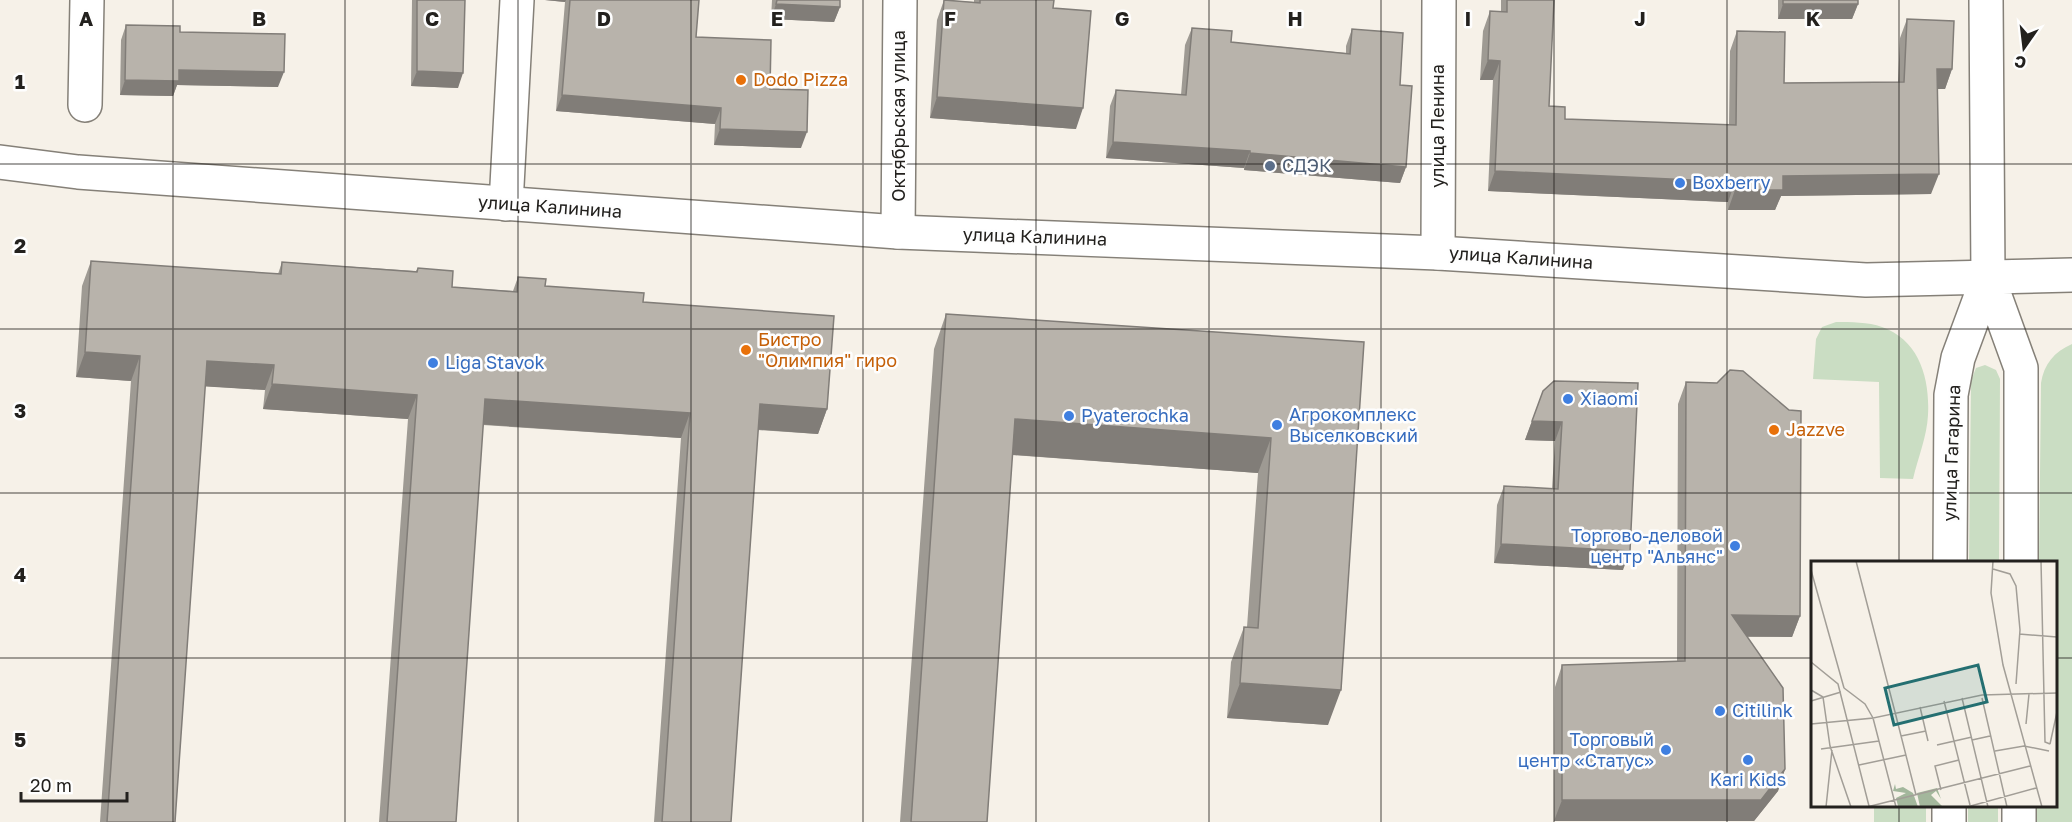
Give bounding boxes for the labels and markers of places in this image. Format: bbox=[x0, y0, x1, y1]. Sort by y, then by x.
place label: Dodo Pizza bbox=[753, 68, 848, 90]
marker: Dodo Pizza bbox=[734, 73, 748, 87]
place label: СДЭК bbox=[1282, 154, 1332, 176]
marker: СДЭК bbox=[1263, 159, 1277, 173]
place label: Boxberry bbox=[1692, 171, 1771, 193]
marker: Boxberry bbox=[1673, 176, 1687, 190]
place label: Бистро "Олимпия" гиро bbox=[758, 328, 897, 371]
marker: Бистро "Олимпия" гиро bbox=[739, 343, 753, 357]
place label: Liga Stavok bbox=[445, 351, 545, 373]
marker: Liga Stavok bbox=[426, 356, 440, 370]
place label: Xiaomi bbox=[1580, 387, 1638, 409]
marker: Xiaomi bbox=[1561, 392, 1575, 406]
place label: Агрокомплекс Выселковский bbox=[1289, 403, 1418, 446]
place label: Pyaterochka bbox=[1081, 404, 1189, 426]
marker: Pyaterochka bbox=[1062, 409, 1076, 423]
marker: Агрокомплекс Выселковский bbox=[1270, 418, 1284, 432]
place label: Jazzve bbox=[1786, 418, 1845, 440]
marker: Jazzve bbox=[1767, 423, 1781, 437]
place label: Торгово-деловой центр "Альянс" bbox=[1571, 524, 1723, 567]
marker: Торгово-деловой центр "Альянс" bbox=[1728, 539, 1742, 553]
place label: Citilink bbox=[1732, 699, 1793, 721]
marker: Citilink bbox=[1713, 704, 1727, 718]
place label: Торговый центр «Статус» bbox=[1518, 728, 1654, 771]
marker: Торговый центр «Статус» bbox=[1659, 743, 1673, 757]
marker: Kari Kids bbox=[1741, 753, 1755, 767]
place label: Kari Kids bbox=[1710, 768, 1786, 790]

